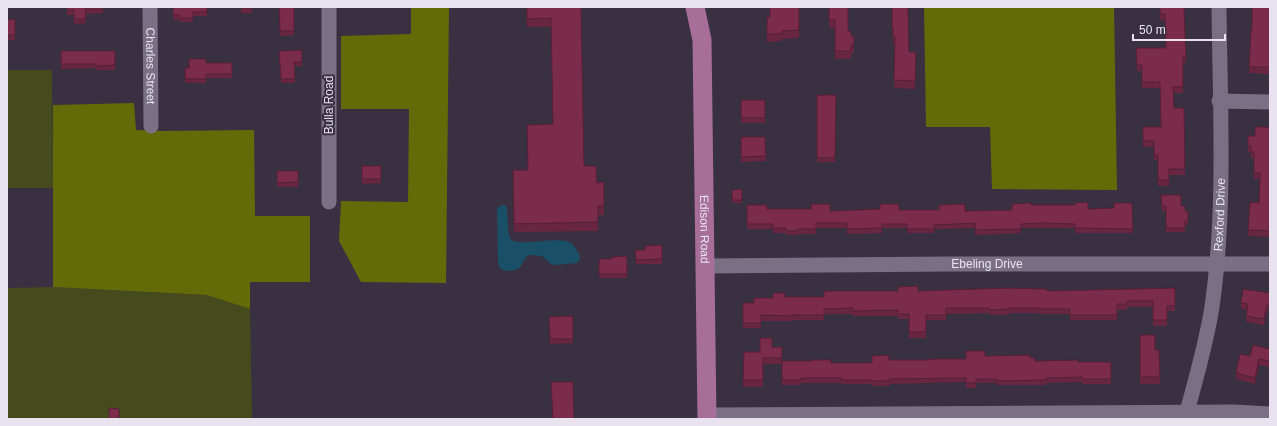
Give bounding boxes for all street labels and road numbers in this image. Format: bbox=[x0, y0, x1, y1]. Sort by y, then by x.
street label: Charles Street bbox=[143, 28, 158, 105]
street label: Bulla Road bbox=[322, 76, 336, 134]
street label: Rexford Drive bbox=[1211, 178, 1228, 252]
street label: Edison Road bbox=[697, 195, 712, 264]
street label: Ebeling Drive bbox=[951, 257, 1023, 271]

